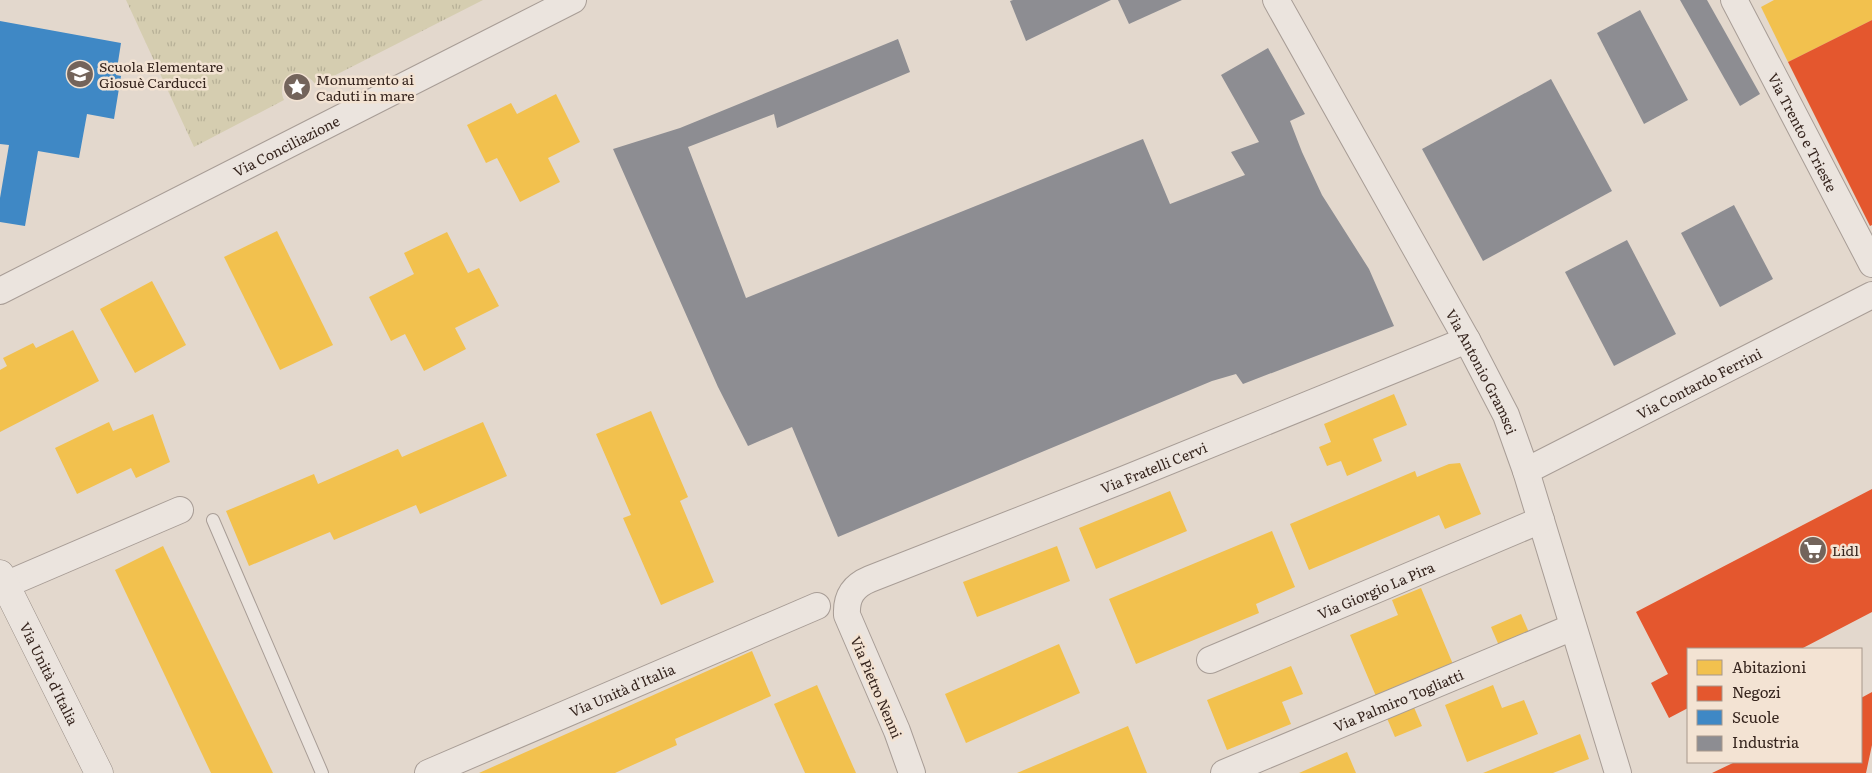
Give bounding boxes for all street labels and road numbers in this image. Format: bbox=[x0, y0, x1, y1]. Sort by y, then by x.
street label: Via Trento e Trieste bbox=[1764, 69, 1842, 195]
street label: Via Conciliazione bbox=[230, 110, 343, 181]
street label: Via Antonio Gramsci bbox=[1441, 305, 1522, 437]
street label: Via Contardo Ferrini bbox=[1633, 343, 1765, 423]
street label: Via Fratelli Cervi bbox=[1097, 437, 1210, 498]
street label: Via Giorgio La Pira bbox=[1314, 556, 1438, 623]
street label: Via Unità d'Italia bbox=[15, 618, 84, 729]
street label: Via Pietro Nenni bbox=[846, 633, 908, 742]
street label: Via Unità d'Italia bbox=[566, 658, 678, 721]
street label: Via Palmiro Togliatti bbox=[1330, 664, 1467, 736]

